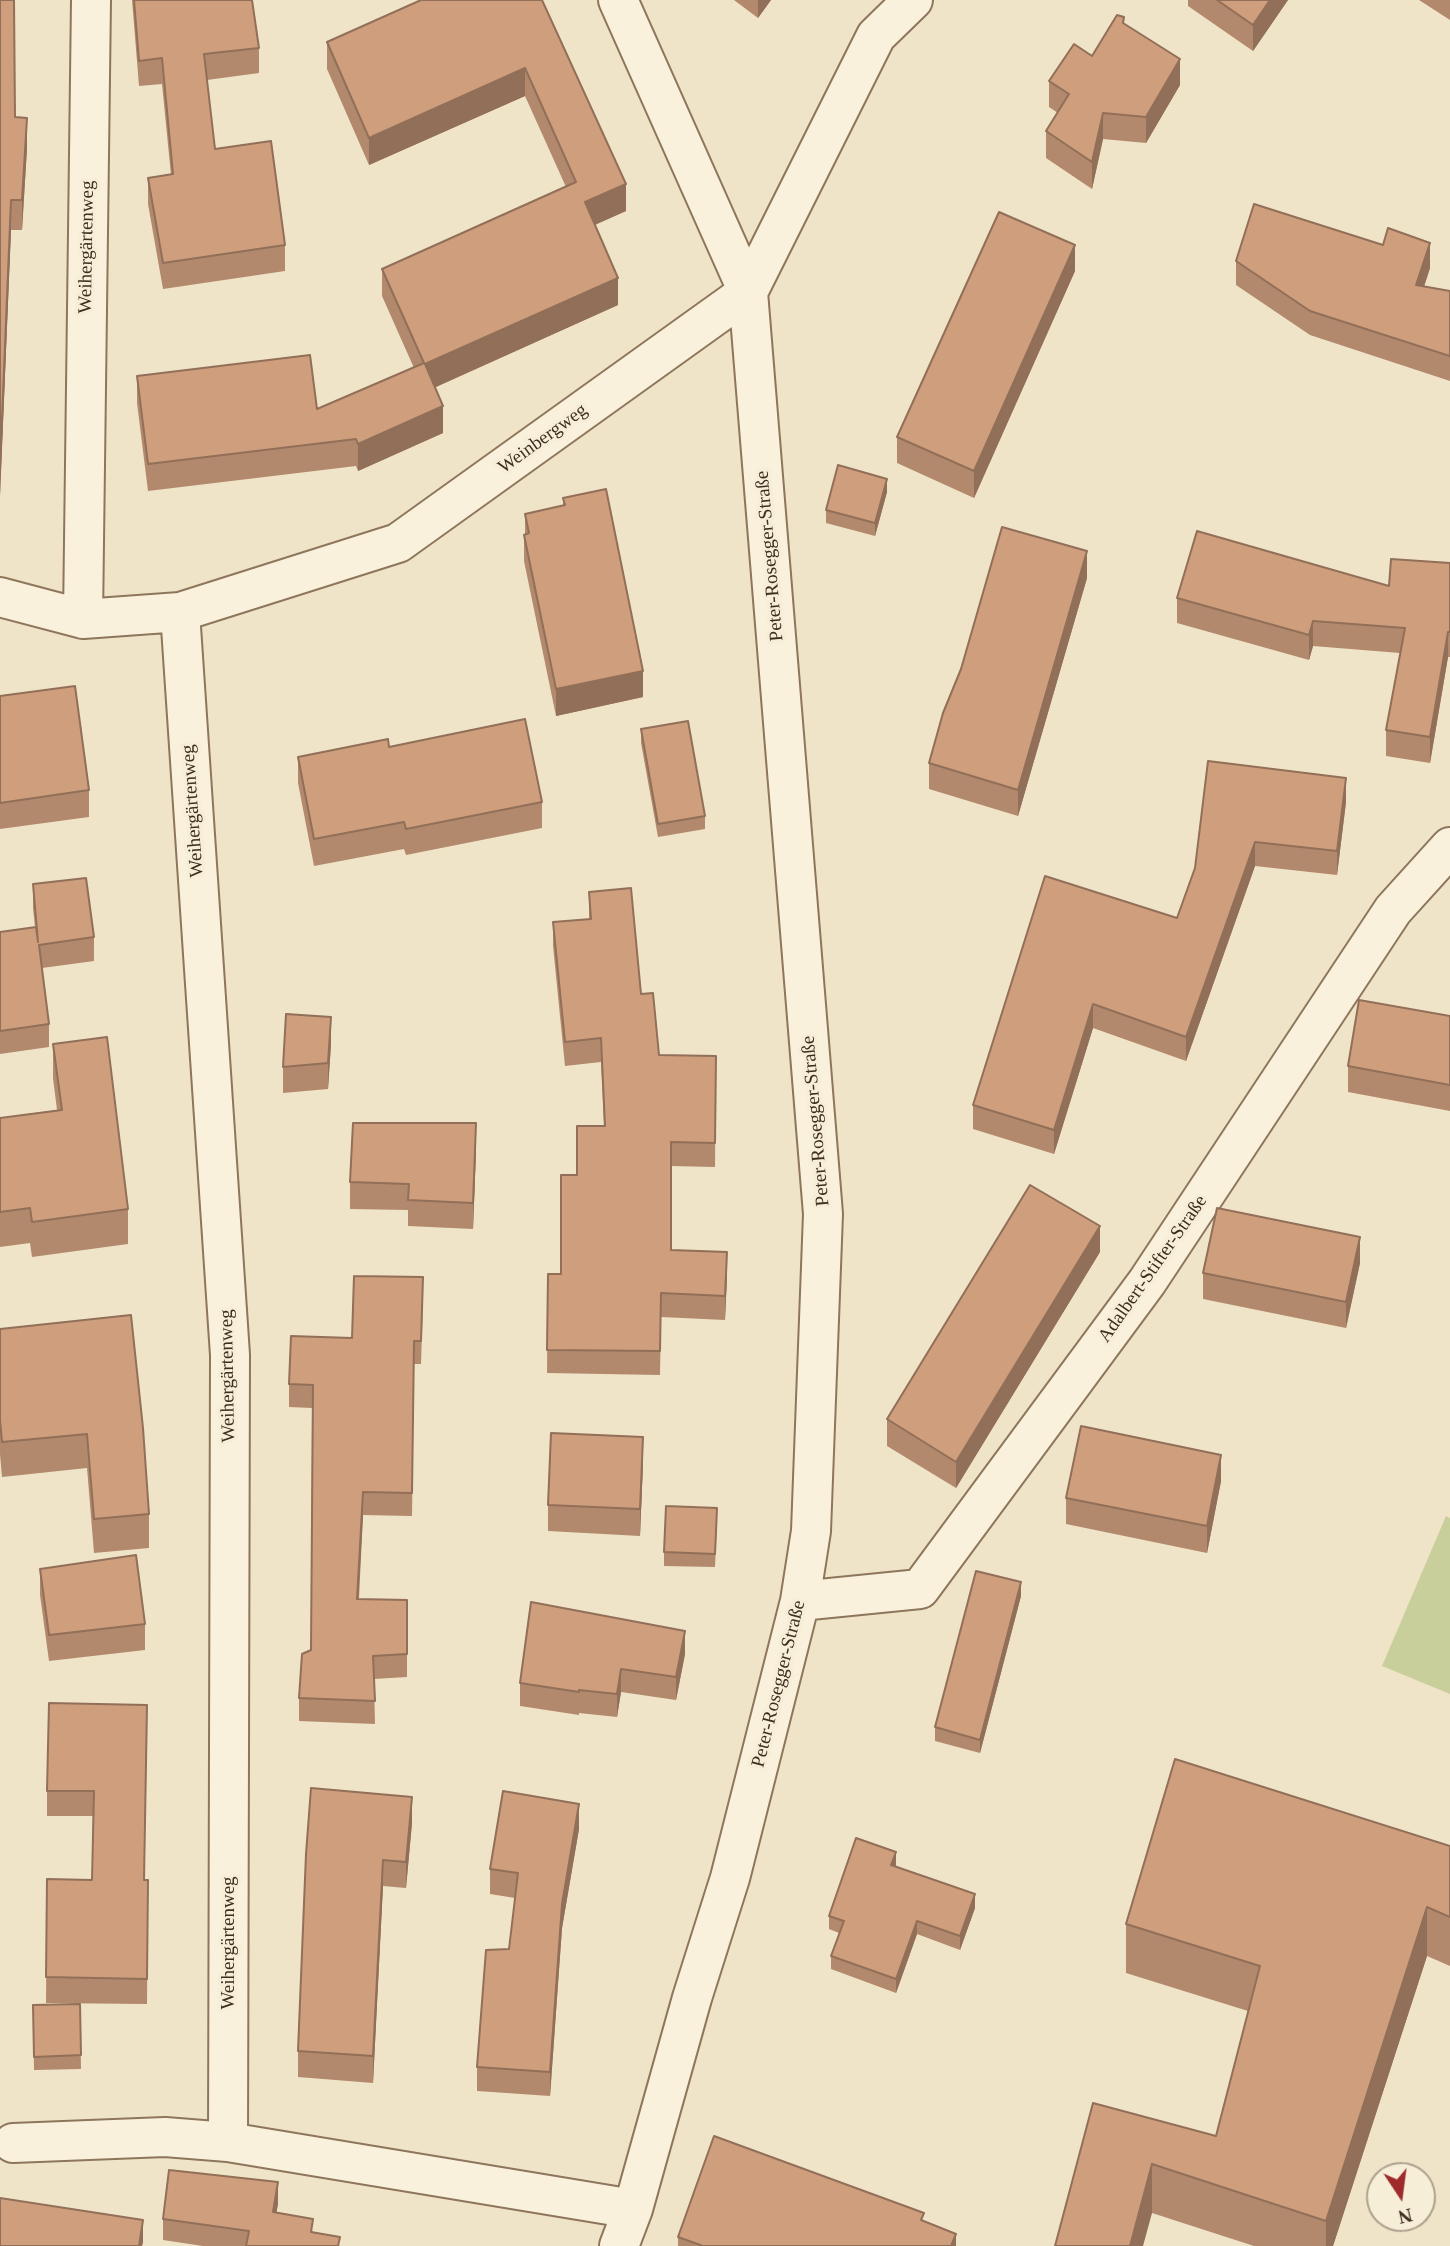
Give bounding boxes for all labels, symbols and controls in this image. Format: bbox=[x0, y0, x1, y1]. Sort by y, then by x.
street label: Weihergärtenweg bbox=[74, 180, 100, 314]
street label: Weinbergweg bbox=[494, 399, 592, 479]
street label: Peter-Rosegger-Straße bbox=[751, 470, 789, 642]
street label: Weihergärtenweg bbox=[177, 744, 209, 878]
street label: Peter-Rosegger-Straße bbox=[797, 1035, 835, 1207]
street label: Adalbert-Stifter-Straße bbox=[1094, 1191, 1212, 1347]
street label: Weihergärtenweg bbox=[215, 1309, 241, 1443]
street label: Peter-Rosegger-Straße bbox=[747, 1598, 811, 1770]
street label: Weihergärtenweg bbox=[218, 1876, 240, 2010]
north arrow bbox=[1366, 2162, 1436, 2232]
text: N bbox=[1396, 2204, 1414, 2228]

